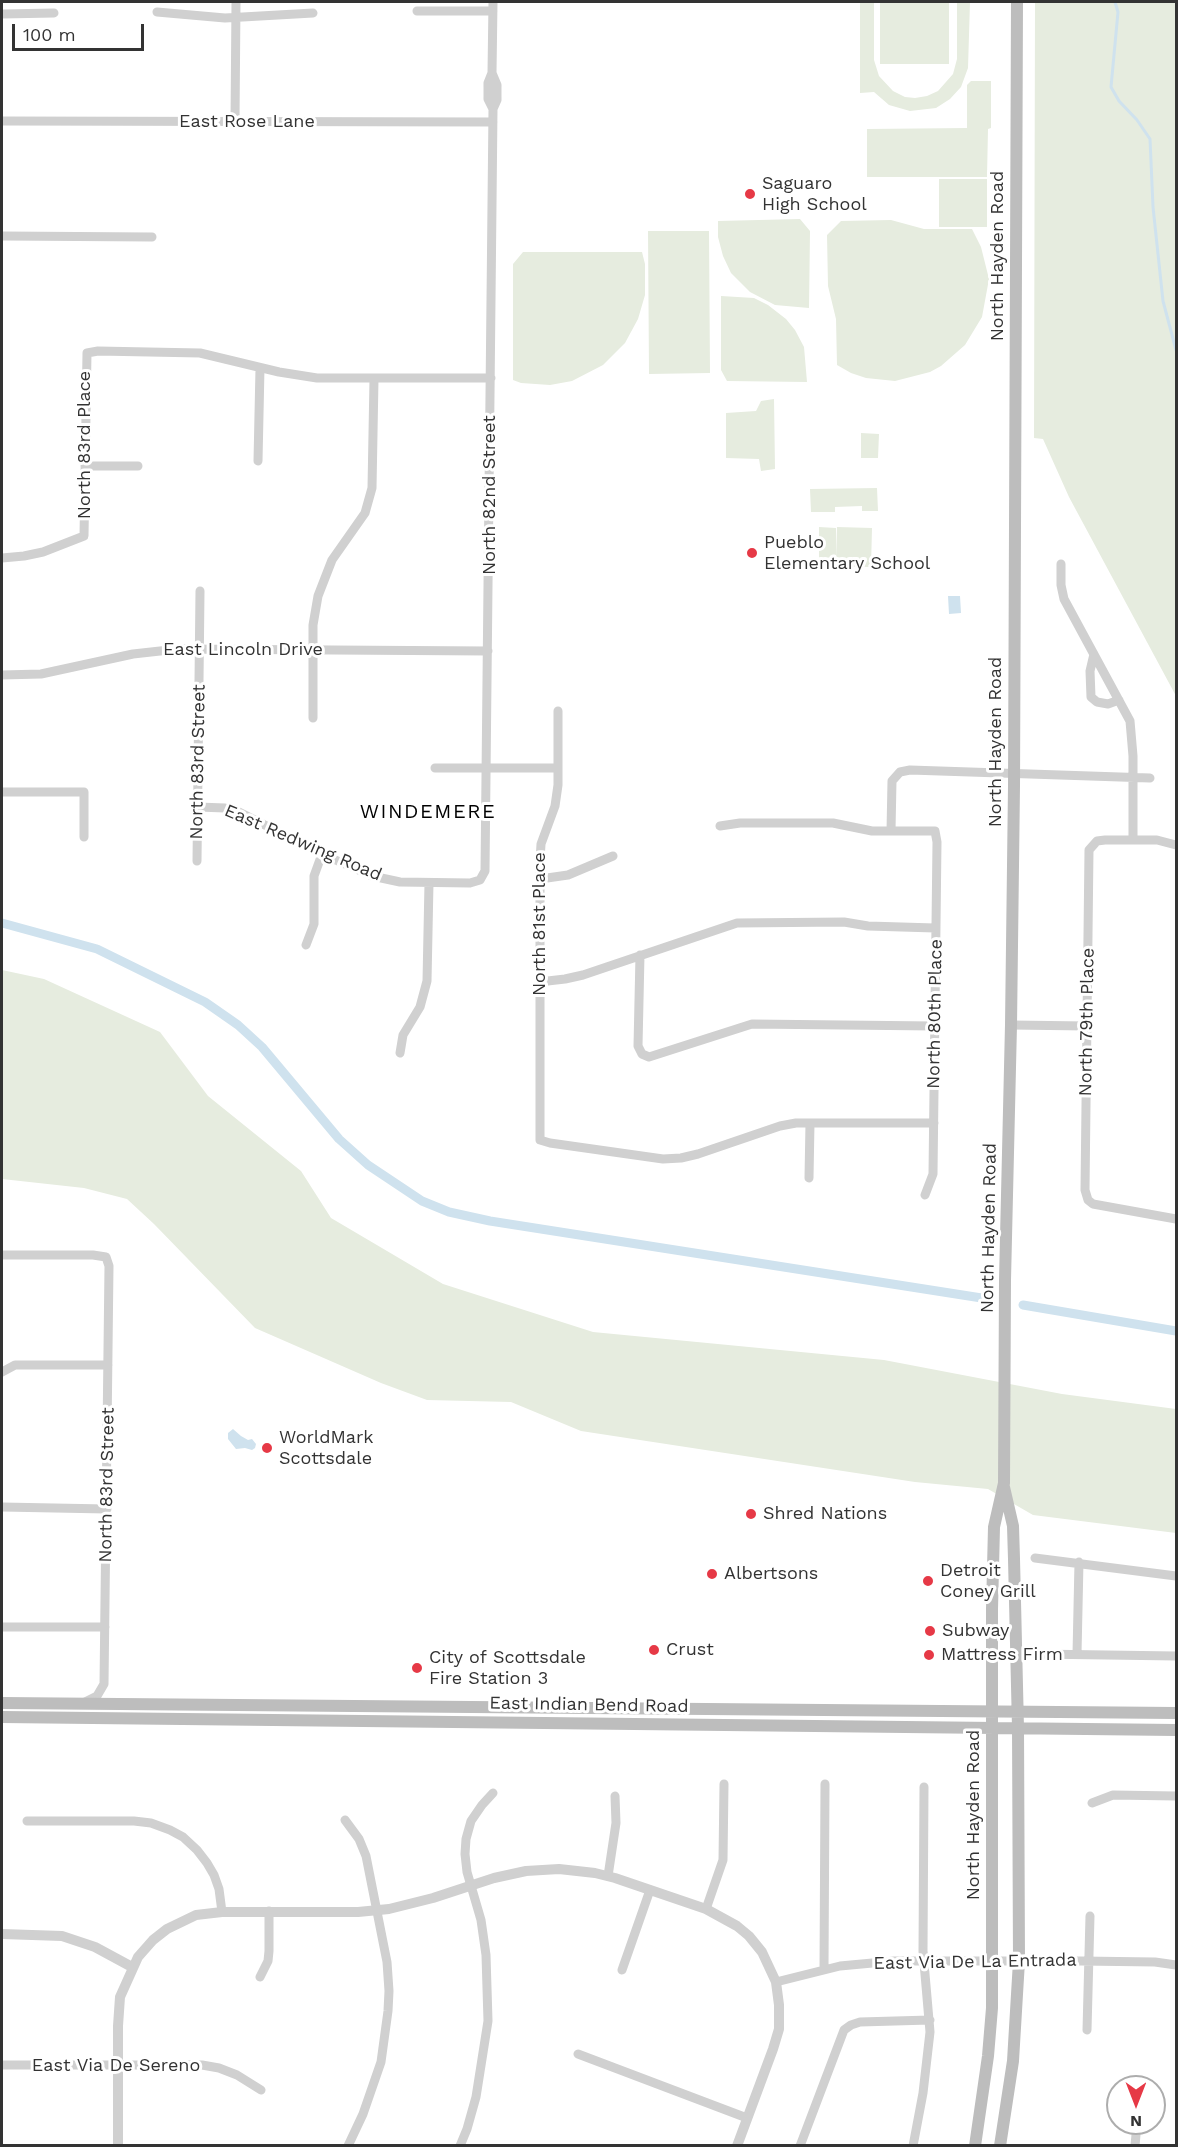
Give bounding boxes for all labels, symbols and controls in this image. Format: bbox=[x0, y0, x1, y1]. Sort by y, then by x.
scale bar bbox=[15, 12, 147, 50]
text: 100 m bbox=[23, 24, 76, 45]
street label: East Rose Lane bbox=[179, 111, 315, 133]
street label: North Hayden Road bbox=[987, 171, 1009, 341]
place label: Saguaro High School bbox=[762, 173, 867, 216]
marker: Saguaro High School bbox=[743, 187, 757, 201]
street label: North 83rd Place bbox=[74, 371, 96, 519]
street label: North 82nd Street bbox=[479, 415, 501, 575]
place label: Pueblo Elementary School bbox=[764, 532, 930, 574]
marker: Pueblo Elementary School bbox=[745, 546, 759, 560]
street label: East Lincoln Drive bbox=[163, 639, 323, 661]
street label: North Hayden Road bbox=[985, 657, 1007, 827]
street label: North 83rd Street bbox=[186, 684, 210, 840]
street label: East Redwing Road bbox=[221, 800, 385, 886]
district label: WINDEMERE bbox=[360, 800, 496, 824]
street label: North 81st Place bbox=[529, 852, 551, 996]
street label: North 80th Place bbox=[923, 939, 947, 1089]
street label: North 79th Place bbox=[1075, 947, 1099, 1097]
street label: North Hayden Road bbox=[977, 1143, 1001, 1313]
street label: North 83rd Street bbox=[95, 1407, 119, 1563]
place label: WorldMark Scottsdale bbox=[279, 1427, 374, 1470]
marker: WorldMark Scottsdale bbox=[260, 1441, 274, 1455]
place label: Shred Nations bbox=[763, 1503, 887, 1525]
marker: Shred Nations bbox=[744, 1507, 758, 1521]
place label: Detroit Coney Grill bbox=[940, 1560, 1036, 1602]
place label: Albertsons bbox=[724, 1563, 818, 1585]
marker: Albertsons bbox=[705, 1567, 719, 1581]
marker: Detroit Coney Grill bbox=[921, 1574, 935, 1588]
place label: Subway bbox=[942, 1620, 1009, 1642]
marker: Subway bbox=[923, 1624, 937, 1638]
place label: Crust bbox=[666, 1639, 714, 1661]
marker: Crust bbox=[647, 1643, 661, 1657]
place label: Mattress Firm bbox=[941, 1644, 1063, 1666]
place label: City of Scottsdale Fire Station 3 bbox=[429, 1647, 586, 1690]
marker: Mattress Firm bbox=[922, 1648, 936, 1662]
marker: City of Scottsdale Fire Station 3 bbox=[410, 1661, 424, 1675]
street label: East Indian Bend Road bbox=[489, 1692, 689, 1718]
street label: North Hayden Road bbox=[963, 1730, 985, 1900]
street label: East Via De La Entrada bbox=[873, 1949, 1077, 1975]
street label: East Via De Sereno bbox=[32, 2055, 200, 2077]
north arrow bbox=[1106, 2075, 1166, 2135]
text: N bbox=[1130, 2112, 1142, 2131]

